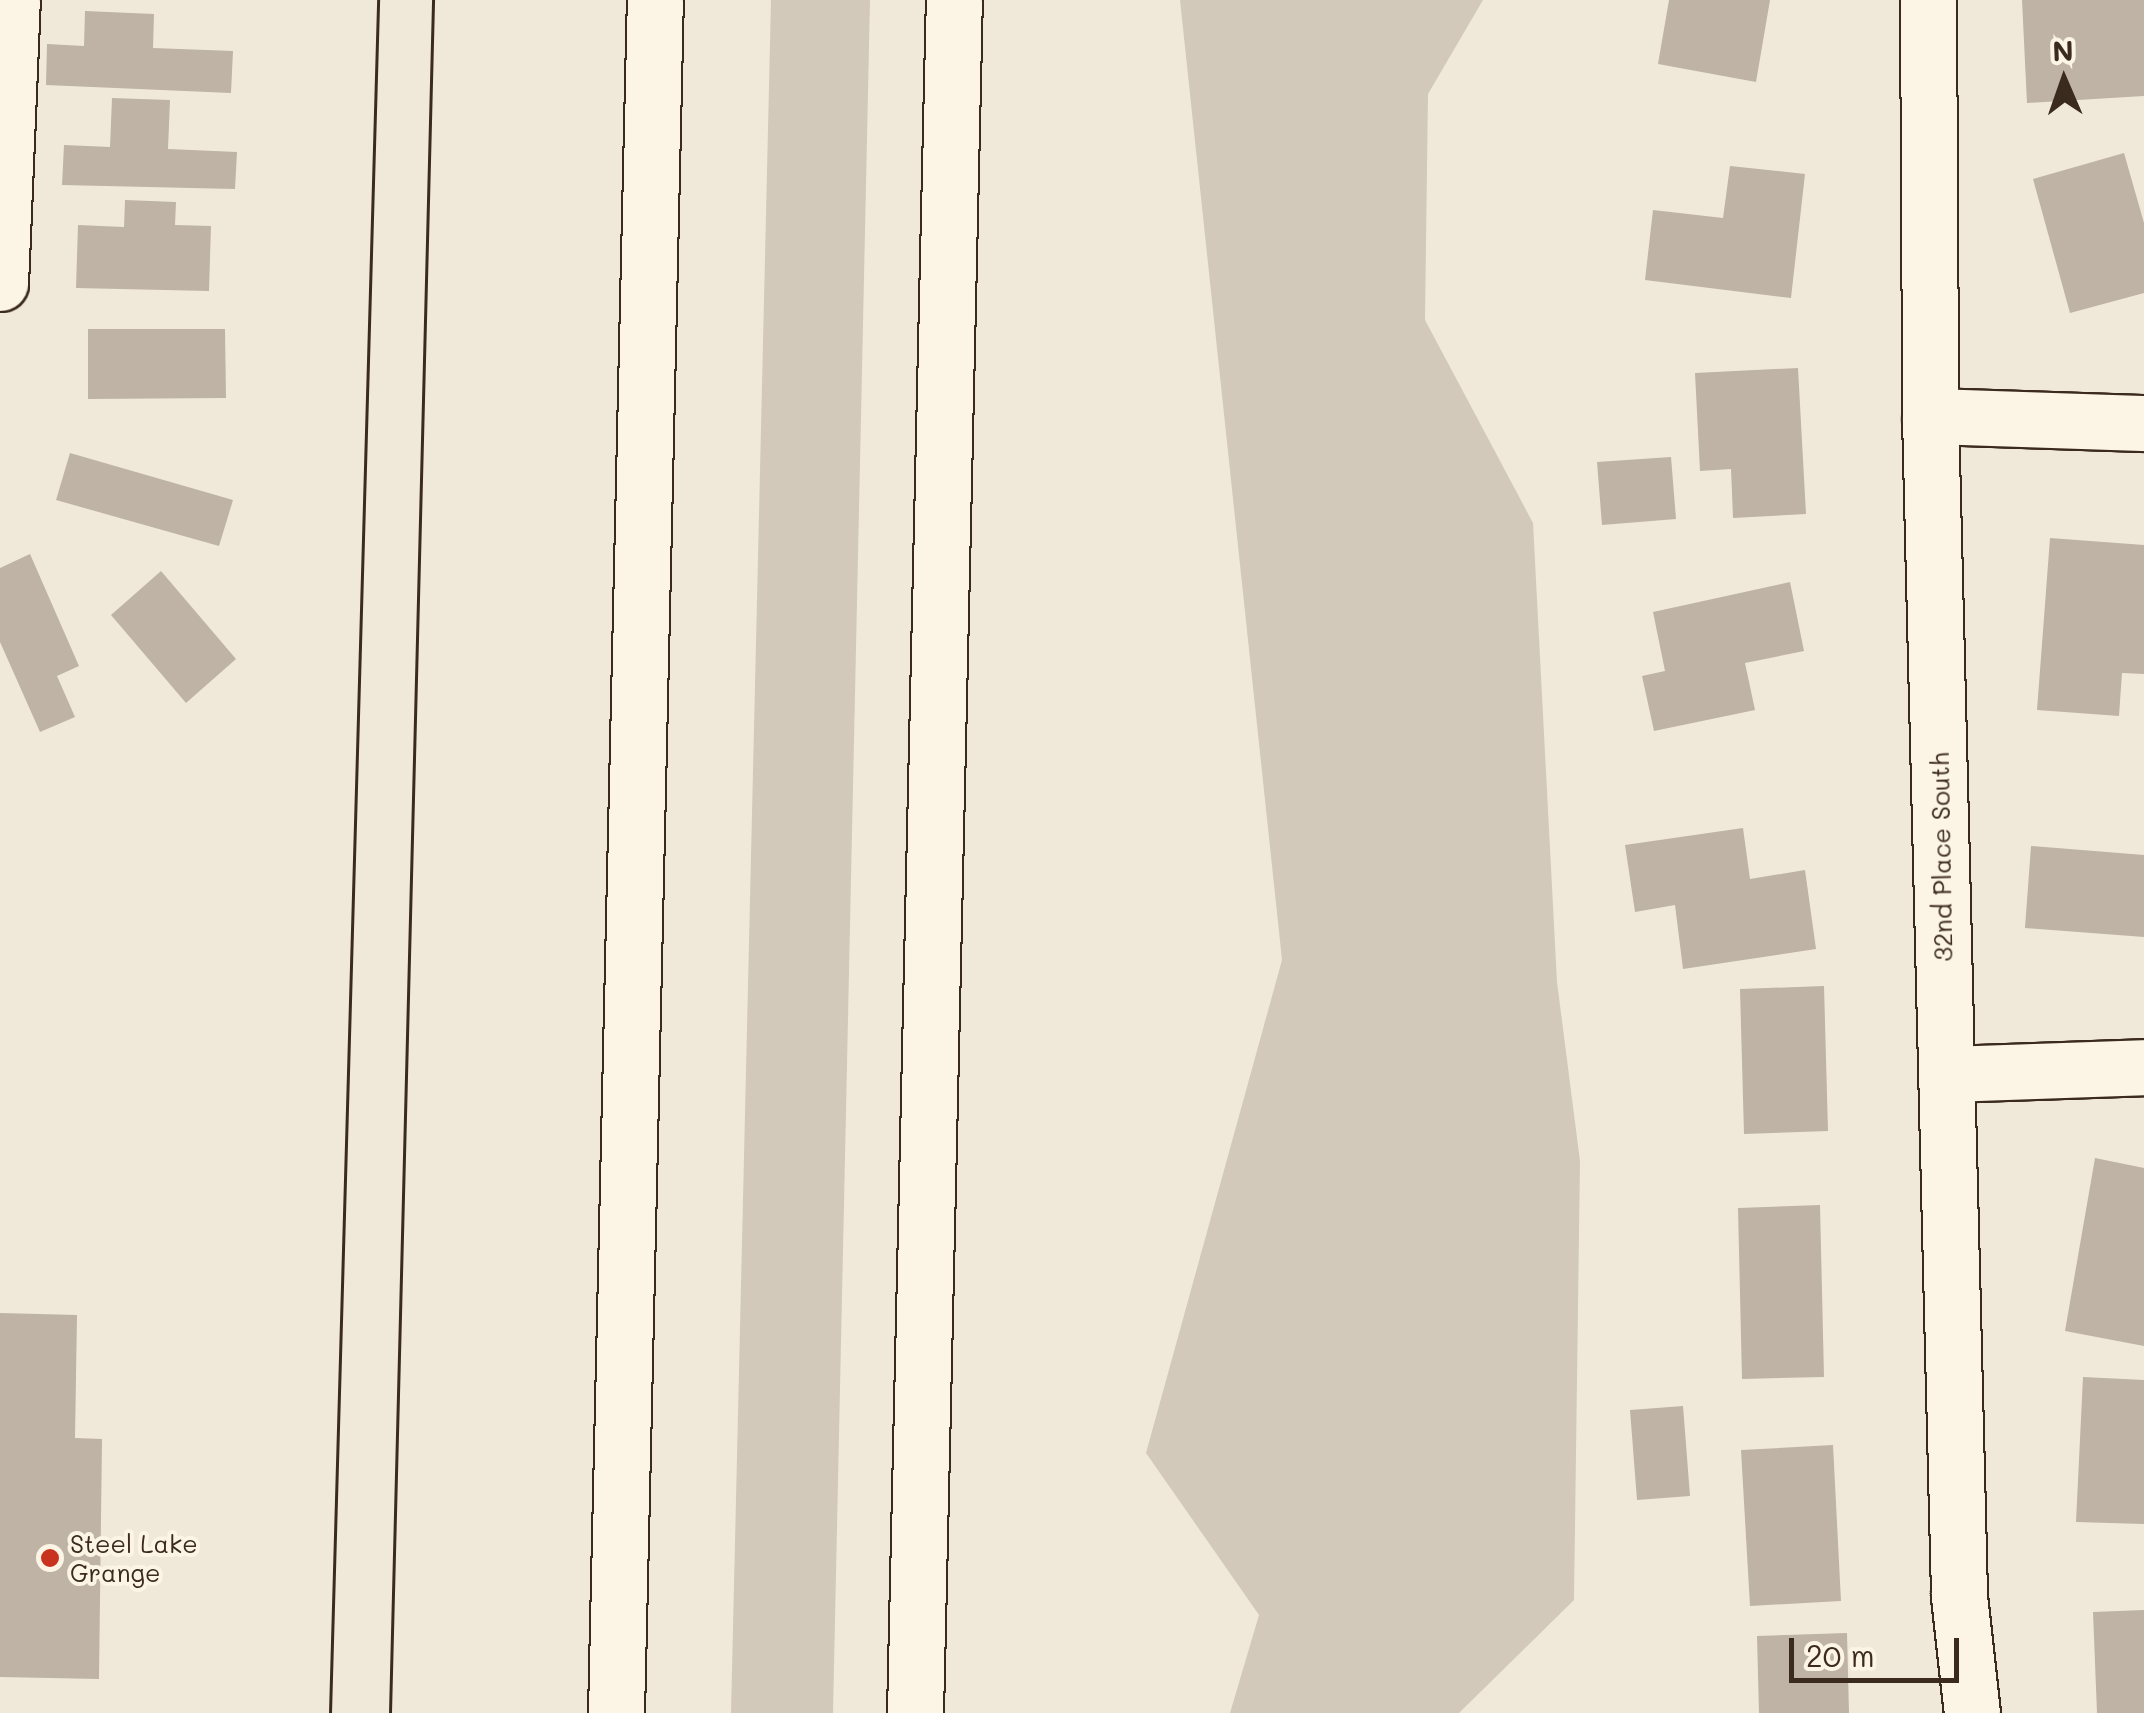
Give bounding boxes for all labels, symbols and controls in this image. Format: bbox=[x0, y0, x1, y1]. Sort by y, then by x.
north arrow bbox=[2014, 30, 2114, 130]
text: N bbox=[2052, 32, 2074, 68]
street label: 32nd Place South bbox=[1924, 752, 1958, 962]
place label: Steel Lake Grange bbox=[70, 1529, 198, 1588]
marker: Steel Lake Grange bbox=[39, 1547, 61, 1569]
scale bar bbox=[1794, 1618, 1964, 1680]
text: 20 m bbox=[1806, 1635, 1875, 1675]

